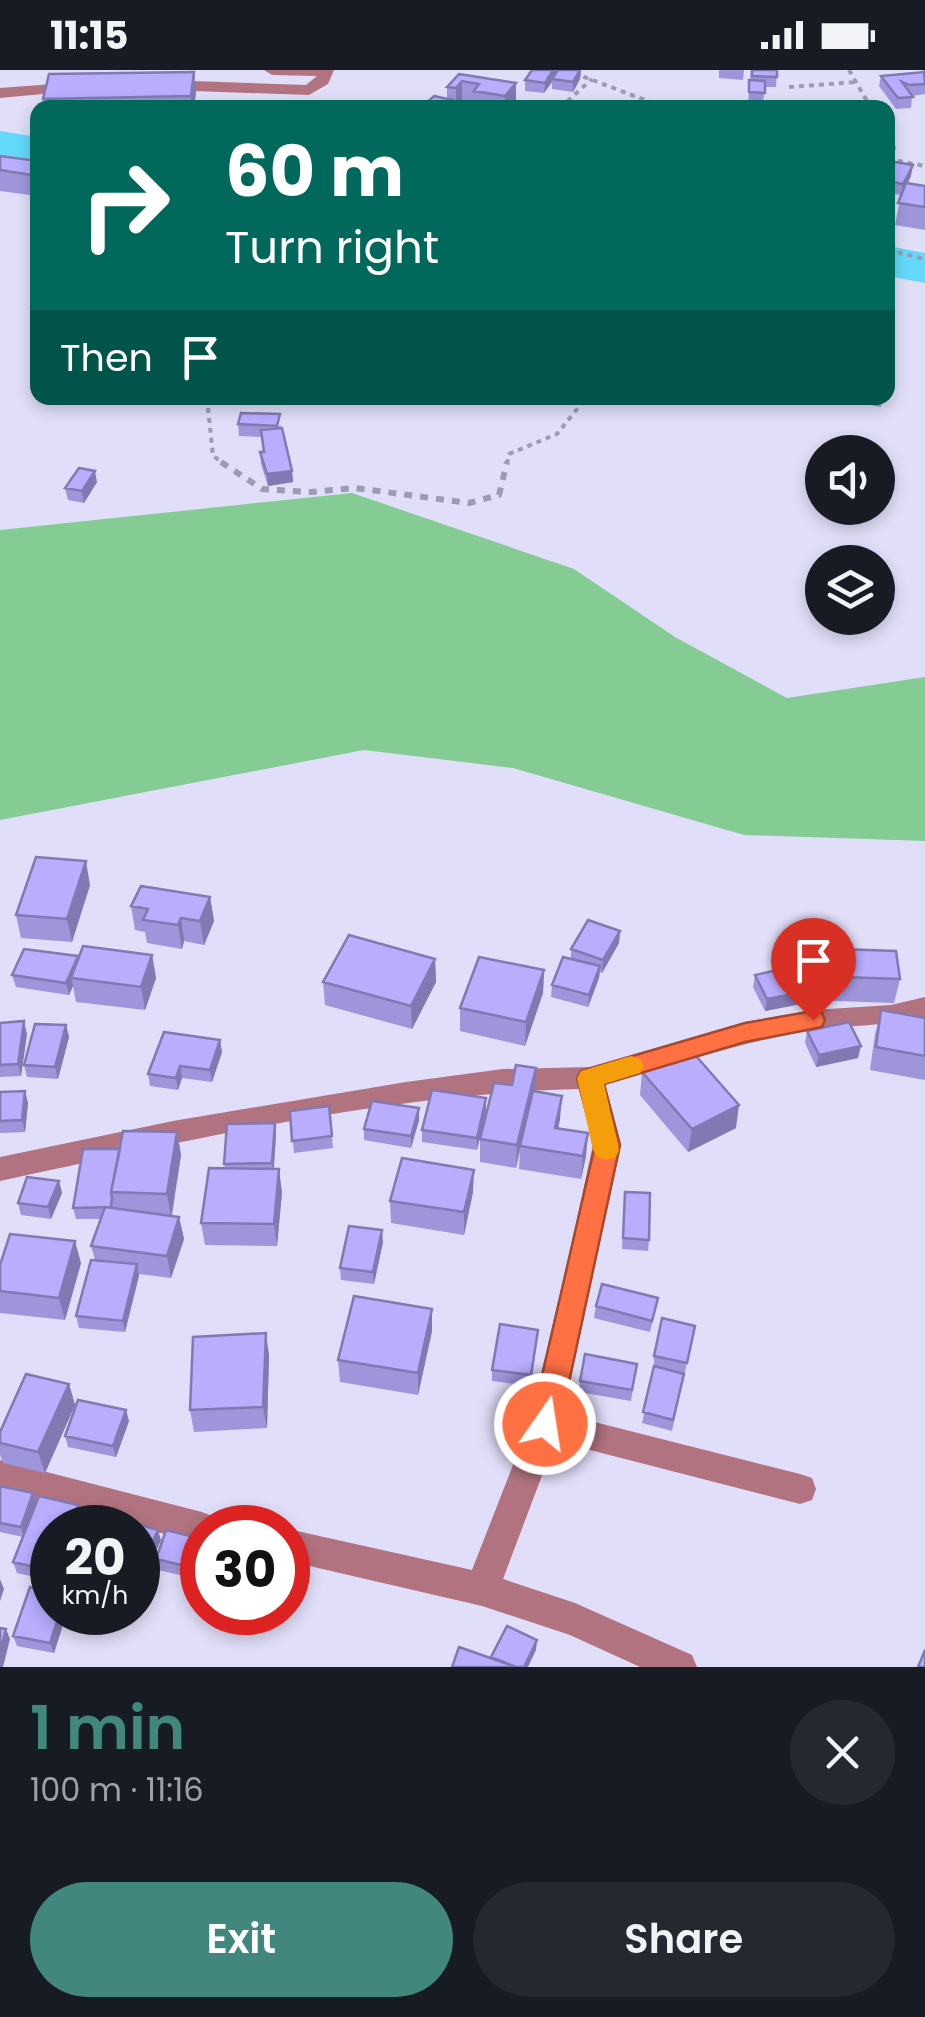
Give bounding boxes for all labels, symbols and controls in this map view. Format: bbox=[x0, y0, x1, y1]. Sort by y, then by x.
text: 11:15 bbox=[50, 9, 128, 62]
text: 60 m bbox=[225, 122, 404, 221]
icon: right bbox=[60, 140, 190, 270]
text: Turn right bbox=[225, 216, 439, 279]
icon: arrive bbox=[173, 330, 228, 385]
text: Then bbox=[60, 331, 153, 384]
map controls bbox=[805, 435, 895, 635]
button: sound bbox=[805, 435, 895, 525]
button: layers bbox=[805, 545, 895, 635]
pin bbox=[771, 918, 856, 1021]
icon: arrive bbox=[786, 933, 841, 988]
position arrow bbox=[493, 1372, 597, 1476]
speed limit sign: 30 bbox=[180, 1505, 310, 1635]
text: 20 bbox=[64, 1522, 126, 1593]
text: km/h bbox=[62, 1578, 128, 1613]
text: 1 min bbox=[30, 1686, 185, 1770]
button: close bbox=[790, 1700, 895, 1805]
text: 100 m · 11:16 bbox=[30, 1767, 204, 1812]
button: Exit bbox=[30, 1882, 453, 1997]
button: Share bbox=[473, 1882, 895, 1997]

